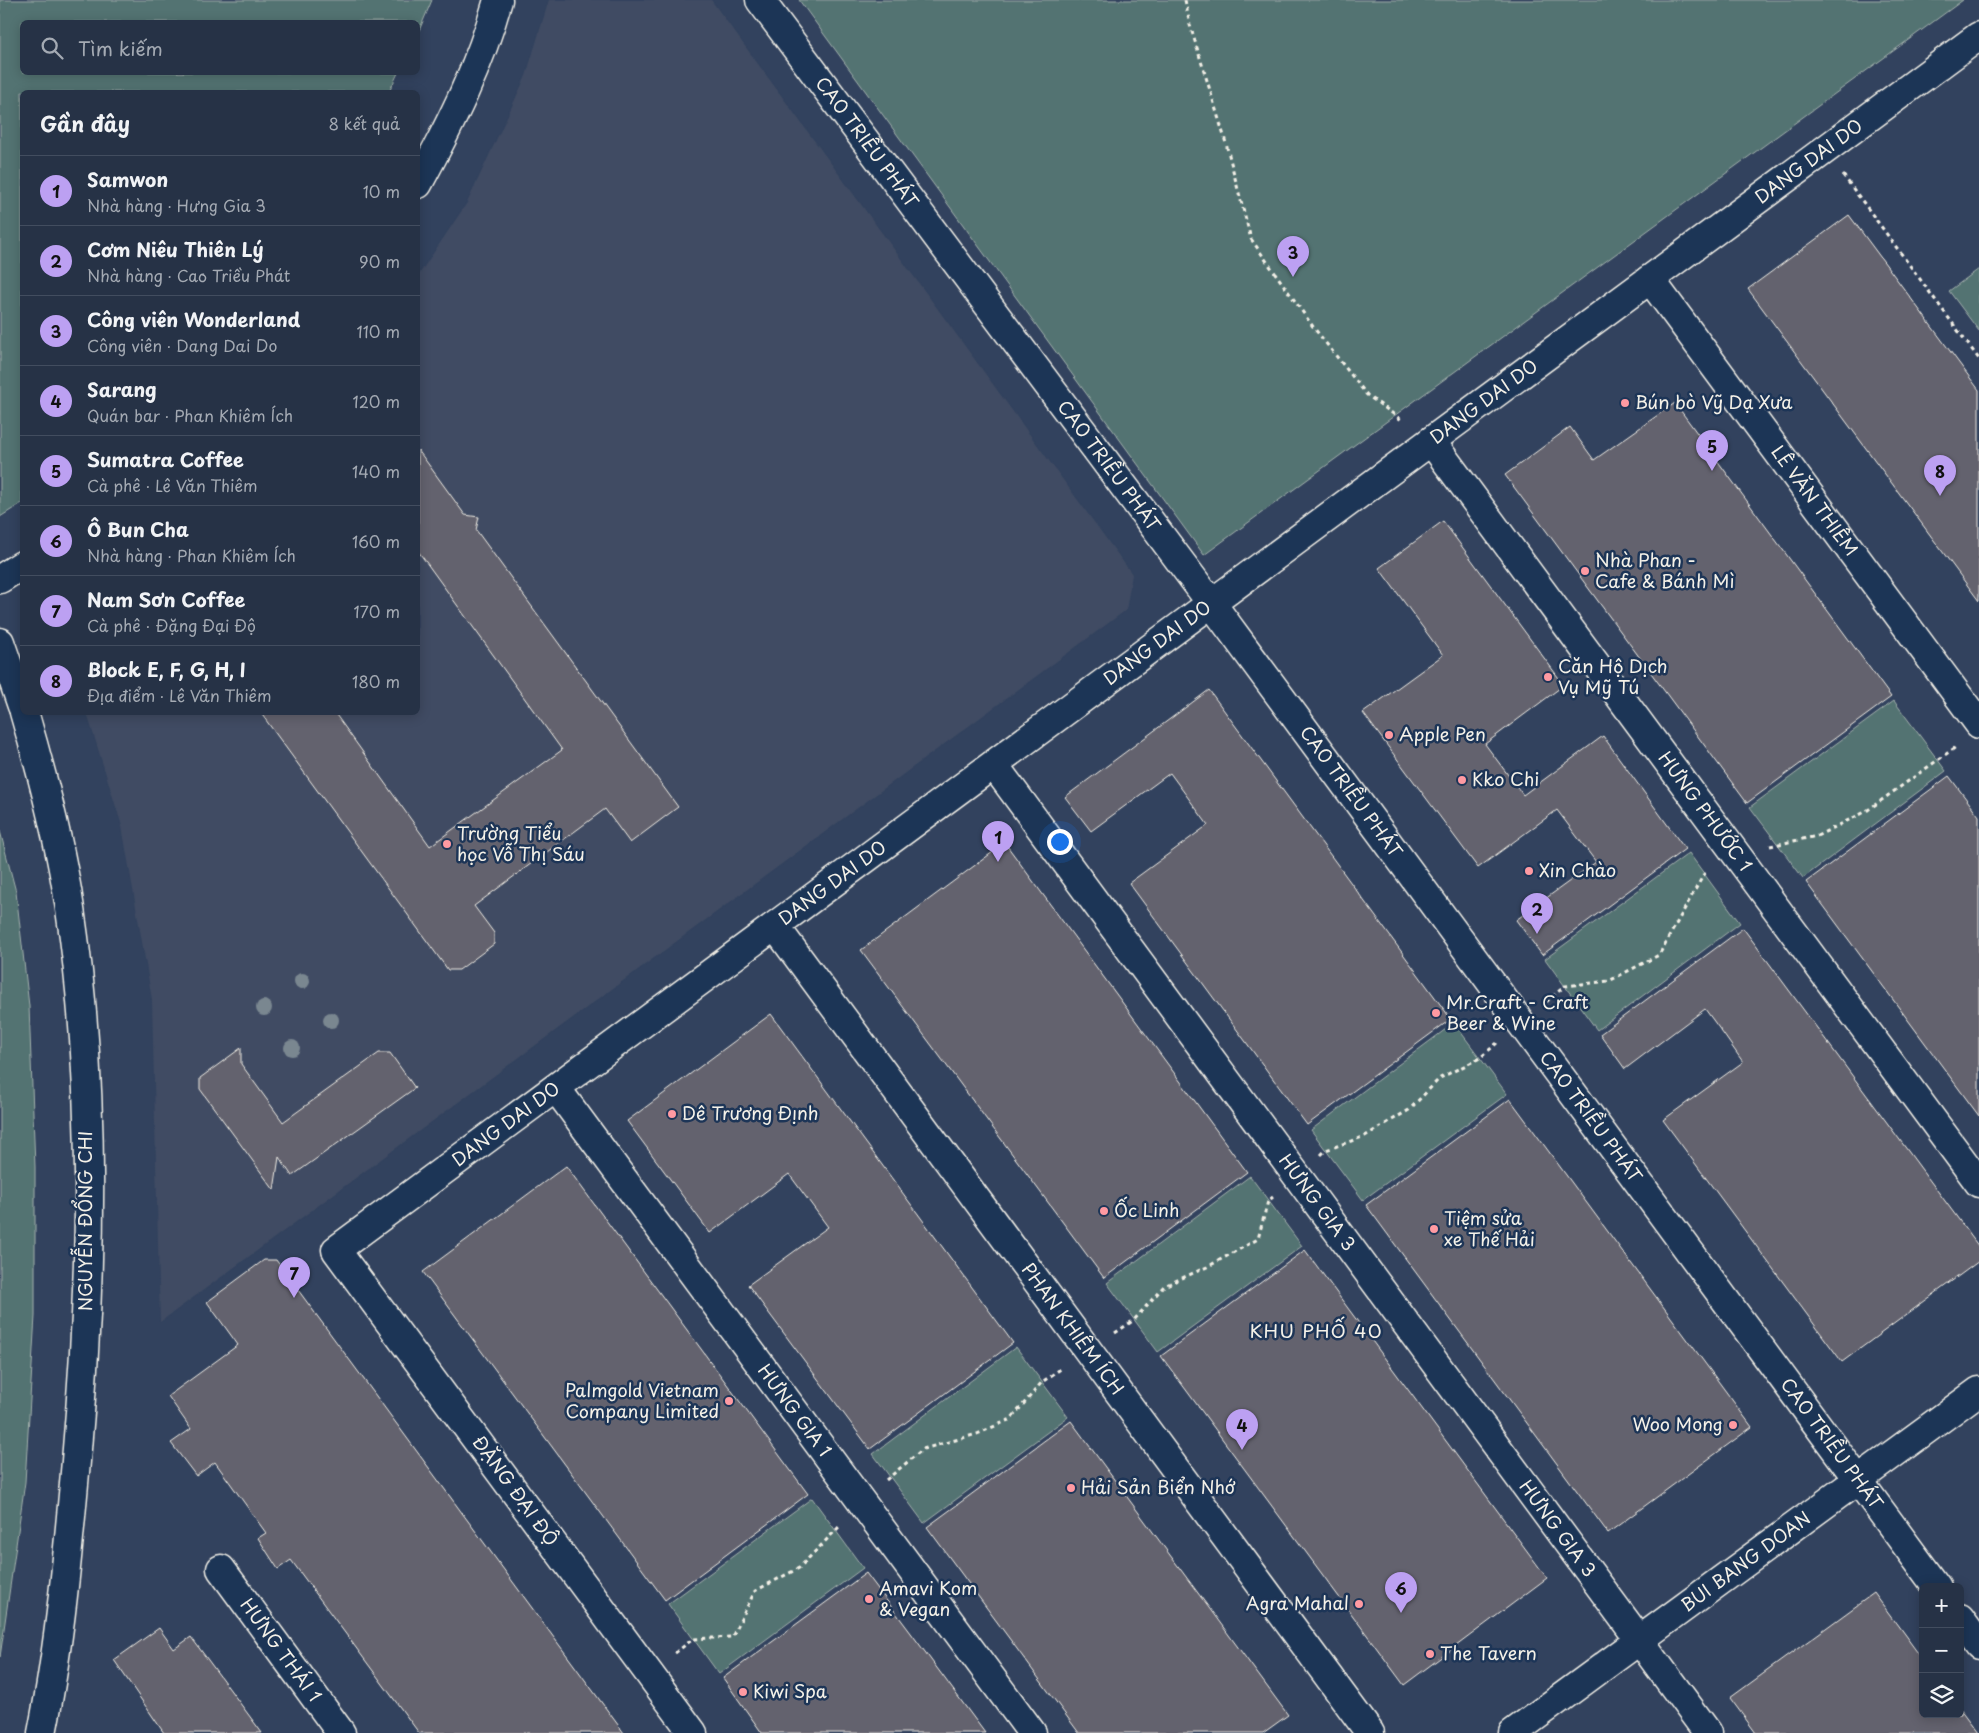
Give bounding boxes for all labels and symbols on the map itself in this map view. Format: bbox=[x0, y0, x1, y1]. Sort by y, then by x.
street label: CAO TRIỀU PHÁT bbox=[810, 70, 926, 213]
street label: DANG DAI DO bbox=[1748, 112, 1868, 209]
pin: 3 bbox=[1277, 236, 1309, 277]
street label: DANG DAI DO bbox=[1424, 352, 1543, 449]
place label: Bún bò Vỹ Dạ Xưa bbox=[1635, 388, 1793, 415]
street label: CAO TRIỀU PHÁT bbox=[1052, 394, 1168, 537]
marker: Bún bò Vỹ Dạ Xưa bbox=[1619, 397, 1631, 409]
pin: 5 bbox=[1696, 430, 1728, 471]
street label: LÊ VĂN THIÊM bbox=[1765, 439, 1865, 561]
pin: 8 bbox=[1924, 455, 1956, 496]
place label: Nhà Phan - Cafe & Bánh Mì bbox=[1595, 546, 1735, 594]
marker: Nhà Phan - Cafe & Bánh Mì bbox=[1579, 565, 1591, 577]
street label: DANG DAI DO bbox=[1097, 593, 1216, 691]
place label: Căn Hộ Dịch Vụ Mỹ Tú bbox=[1558, 652, 1668, 700]
marker: Căn Hộ Dịch Vụ Mỹ Tú bbox=[1542, 671, 1554, 683]
street label: CAO TRIỀU PHÁT bbox=[1294, 720, 1410, 863]
place label: Apple Pen bbox=[1399, 720, 1486, 747]
marker: Apple Pen bbox=[1383, 729, 1395, 741]
street label: HƯNG PHƯỚC 1 bbox=[1653, 745, 1760, 877]
place label: Kko Chi bbox=[1472, 765, 1539, 792]
marker: Kko Chi bbox=[1456, 774, 1468, 786]
place label: Trường Tiểu học Vỗ Thị Sáu bbox=[457, 819, 585, 867]
pin: 1 bbox=[982, 821, 1014, 862]
your location bbox=[1047, 829, 1073, 855]
street label: DANG DAI DO bbox=[772, 833, 891, 931]
marker: Trường Tiểu học Vỗ Thị Sáu bbox=[441, 838, 453, 850]
place label: Xin Chào bbox=[1539, 856, 1616, 883]
marker: Xin Chào bbox=[1523, 865, 1535, 877]
pin: 2 bbox=[1521, 893, 1553, 934]
place label: Mr.Craft - Craft Beer & Wine bbox=[1446, 988, 1589, 1036]
marker: Mr.Craft - Craft Beer & Wine bbox=[1430, 1007, 1442, 1019]
street label: CAO TRIỀU PHÁT bbox=[1534, 1045, 1650, 1188]
street label: DANG DAI DO bbox=[446, 1074, 565, 1172]
place label: Dê Trương Định bbox=[682, 1099, 819, 1126]
marker: Dê Trương Định bbox=[666, 1108, 678, 1120]
street label: NGUYỄN ĐỔNG CHI bbox=[70, 1131, 98, 1311]
street label: HƯNG GIA 3 bbox=[1273, 1148, 1363, 1256]
place label: Ốc Linh bbox=[1114, 1196, 1179, 1223]
place label: Tiệm sửa xe Thế Hải bbox=[1444, 1204, 1535, 1252]
marker: Ốc Linh bbox=[1098, 1205, 1110, 1217]
marker: Tiệm sửa xe Thế Hải bbox=[1428, 1223, 1440, 1235]
pin: 7 bbox=[278, 1257, 310, 1298]
street label: PHAN KHIÊM ÍCH bbox=[1016, 1257, 1131, 1400]
district label: KHU PHỐ 40 bbox=[1249, 1316, 1383, 1344]
street label: HƯNG GIA 1 bbox=[752, 1358, 839, 1462]
street label: CAO TRIỀU PHÁT bbox=[1775, 1371, 1891, 1515]
place label: Palmgold Vietnam Company Limited bbox=[565, 1376, 719, 1424]
marker: Palmgold Vietnam Company Limited bbox=[723, 1395, 735, 1407]
pin: 4 bbox=[1226, 1409, 1258, 1450]
place label: Woo Mong bbox=[1633, 1410, 1723, 1437]
marker: Woo Mong bbox=[1727, 1419, 1739, 1431]
street label: ĐẶNG ĐẠI ĐỘ bbox=[467, 1429, 566, 1551]
place label: Hải Sản Biển Nhớ bbox=[1081, 1473, 1236, 1500]
street label: HƯNG GIA 3 bbox=[1514, 1474, 1603, 1582]
marker: Hải Sản Biển Nhớ bbox=[1065, 1482, 1077, 1494]
street label: BUI BANG DOAN bbox=[1675, 1504, 1816, 1618]
pin: 6 bbox=[1385, 1572, 1417, 1613]
place label: Amavi Kom & Vegan bbox=[879, 1574, 977, 1622]
place label: Agra Mahal bbox=[1246, 1589, 1349, 1616]
street label: HƯNG THÁI 1 bbox=[235, 1592, 329, 1707]
marker: Amavi Kom & Vegan bbox=[863, 1593, 875, 1605]
marker: Agra Mahal bbox=[1353, 1598, 1365, 1610]
place label: The Tavern bbox=[1440, 1639, 1537, 1666]
marker: The Tavern bbox=[1424, 1648, 1436, 1660]
place label: Kiwi Spa bbox=[753, 1677, 827, 1704]
marker: Kiwi Spa bbox=[737, 1686, 749, 1698]

